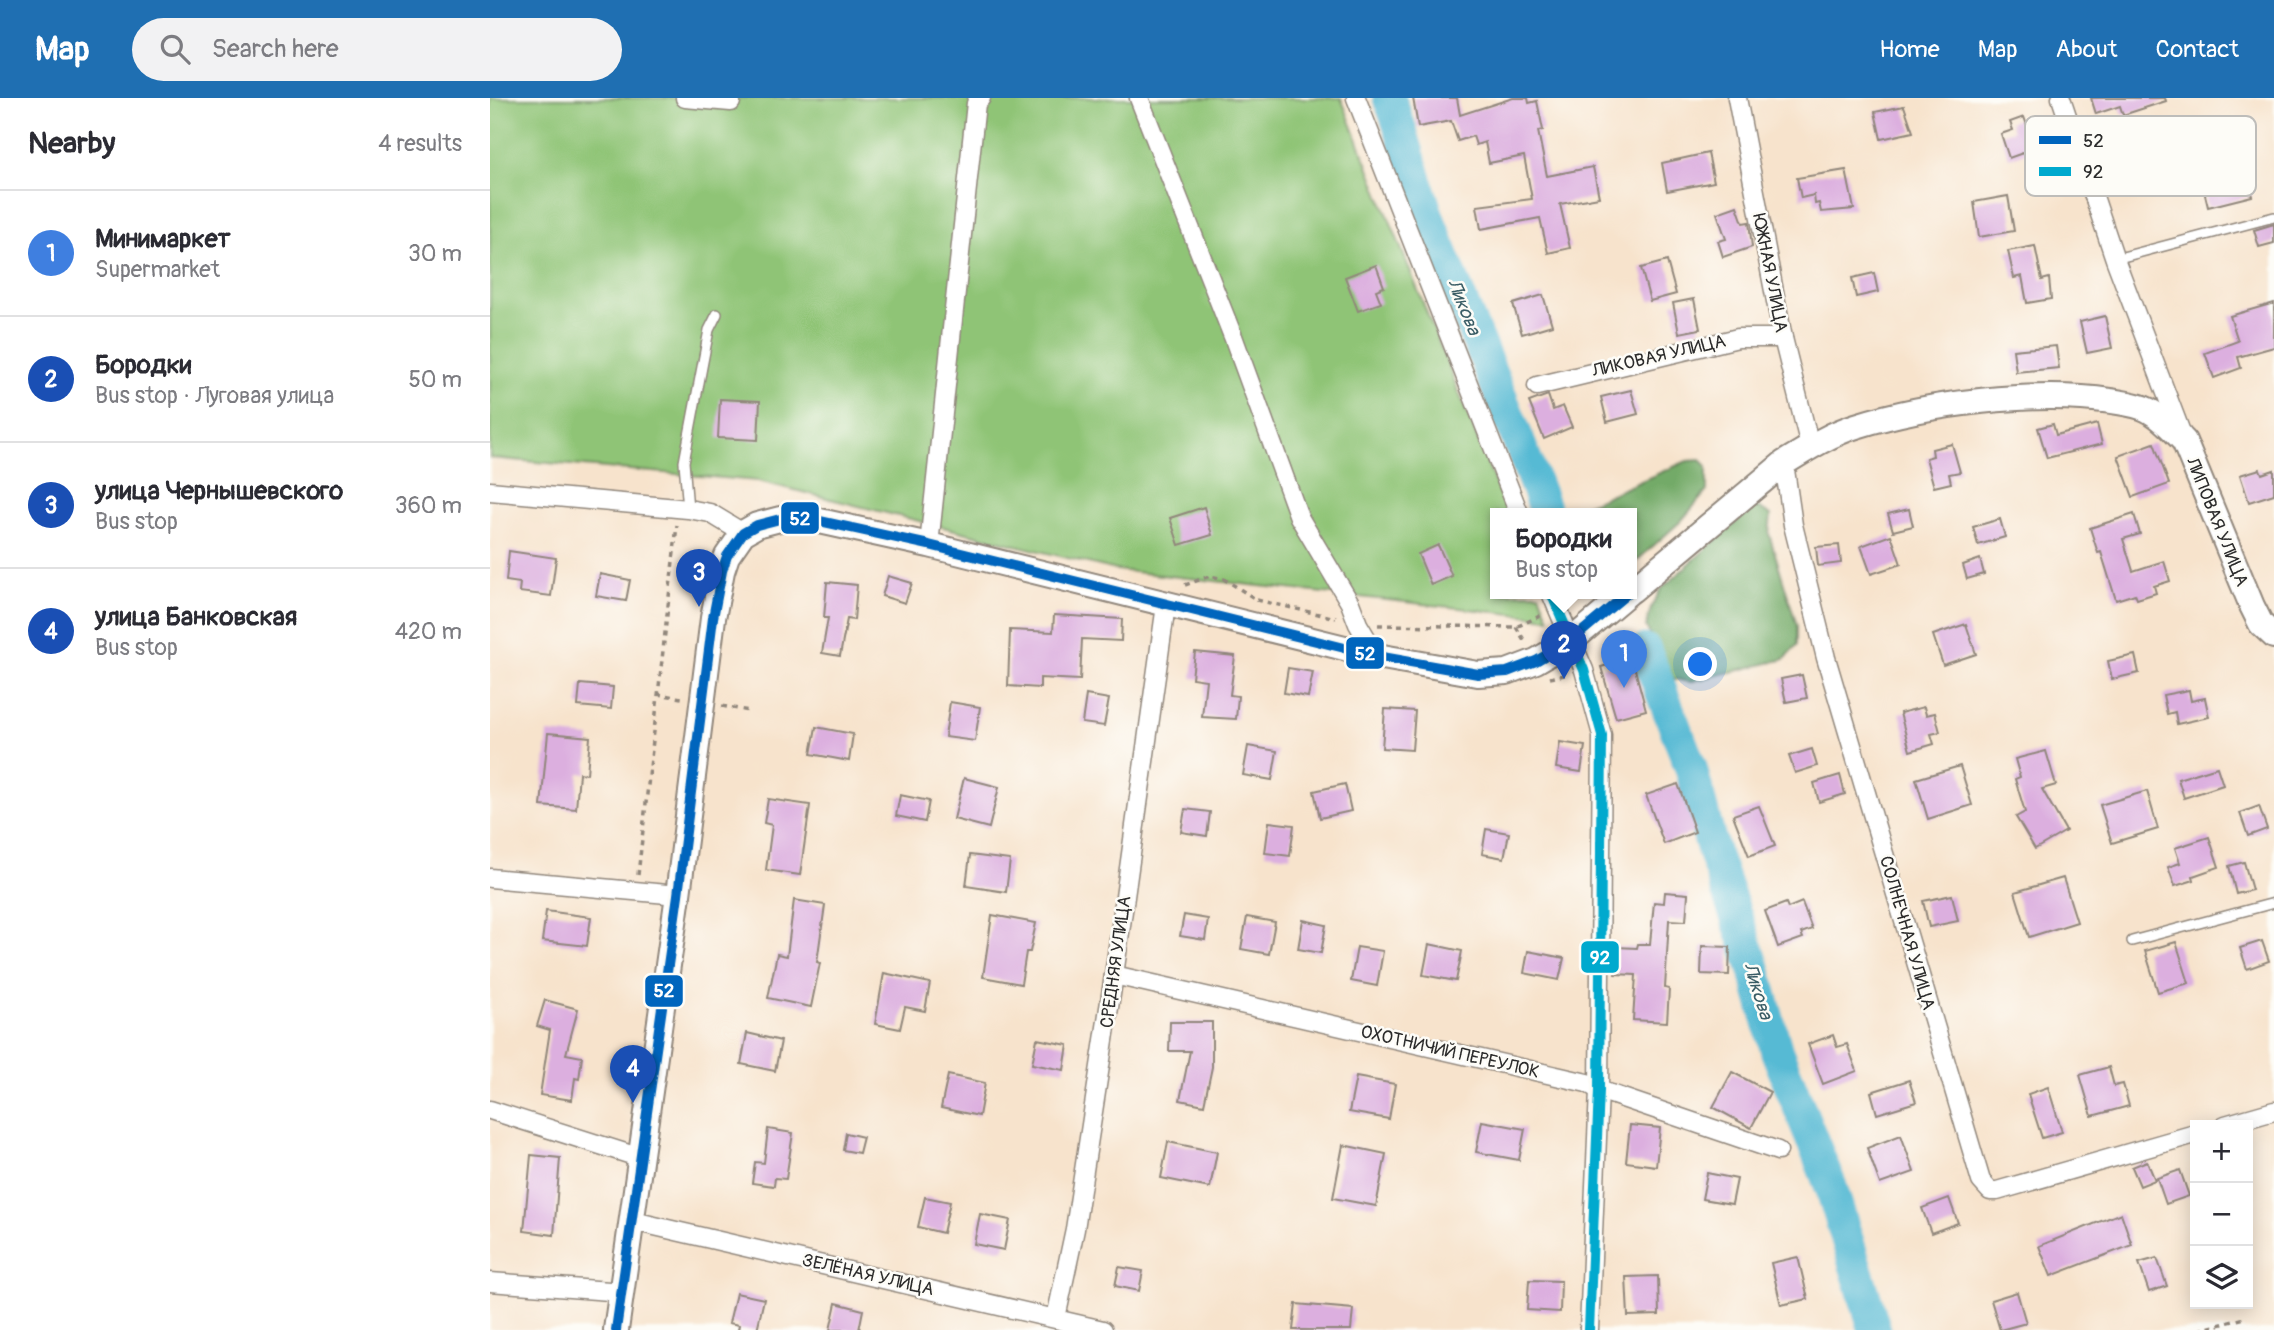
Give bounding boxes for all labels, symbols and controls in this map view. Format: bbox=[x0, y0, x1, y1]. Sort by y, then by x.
search box bbox=[132, 18, 622, 81]
text: Map bbox=[35, 29, 90, 70]
icon: search bbox=[156, 30, 194, 68]
text: Search here bbox=[212, 33, 339, 65]
text: Home bbox=[1879, 35, 1940, 64]
text: Map bbox=[1978, 35, 2018, 64]
text: About bbox=[2056, 35, 2118, 64]
text: Contact bbox=[2156, 35, 2239, 64]
legend bbox=[2025, 116, 2256, 196]
text: Nearby bbox=[28, 125, 115, 162]
text: 4 results bbox=[378, 129, 462, 158]
text: 52 bbox=[2083, 129, 2104, 153]
text: 92 bbox=[2083, 160, 2103, 184]
street label: ЮЖНАЯ УЛИЦА bbox=[1747, 212, 1793, 335]
text: Минимаркет bbox=[95, 223, 231, 255]
text: 1 bbox=[47, 239, 56, 268]
text: 30 m bbox=[408, 239, 462, 268]
text: Supermarket bbox=[95, 255, 220, 284]
water label: Ликова bbox=[1442, 276, 1486, 339]
street label: ЛИКОВАЯ УЛИЦА bbox=[1589, 329, 1728, 383]
text: Бородки bbox=[95, 349, 191, 381]
text: 2 bbox=[45, 365, 57, 394]
text: 50 m bbox=[408, 365, 462, 394]
text: Bus stop · Луговая улица bbox=[95, 381, 334, 410]
street label: ЛИПОВАЯ УЛИЦА bbox=[2180, 453, 2253, 590]
text: улица Чернышевского bbox=[95, 475, 343, 507]
text: 3 bbox=[45, 491, 57, 520]
text: 360 m bbox=[395, 491, 462, 520]
line badge: 52 bbox=[780, 501, 820, 535]
text: Bus stop bbox=[95, 507, 178, 536]
text: 52 bbox=[790, 507, 811, 531]
popup bbox=[1490, 508, 1637, 599]
text: Бородки bbox=[1515, 523, 1612, 555]
pin: 3 bbox=[676, 549, 722, 607]
text: Bus stop bbox=[1515, 555, 1598, 584]
text: улица Банковская bbox=[95, 601, 297, 633]
text: 4 bbox=[44, 617, 58, 646]
text: 420 m bbox=[395, 617, 462, 646]
pin: 2 bbox=[1541, 621, 1587, 679]
pin: 1 bbox=[1601, 630, 1647, 688]
text: Bus stop bbox=[95, 633, 178, 662]
line badge: 52 bbox=[1345, 636, 1385, 670]
text: 52 bbox=[1355, 642, 1376, 666]
your location bbox=[1683, 647, 1717, 681]
street label: СОЛНЕЧНАЯ УЛИЦА bbox=[1874, 853, 1940, 1013]
street label: СРЕДНЯЯ УЛИЦА bbox=[1095, 894, 1137, 1030]
line badge: 92 bbox=[1580, 940, 1620, 974]
text: 92 bbox=[1590, 946, 1611, 970]
water label: Ликова bbox=[1738, 960, 1778, 1023]
line badge: 52 bbox=[644, 974, 684, 1008]
text: 52 bbox=[654, 979, 675, 1003]
street label: ОХОТНИЧИЙ ПЕРЕУЛОК bbox=[1358, 1020, 1542, 1084]
pin: 4 bbox=[610, 1045, 656, 1103]
map controls bbox=[2190, 1120, 2253, 1309]
button: + bbox=[2190, 1120, 2253, 1183]
button: − bbox=[2190, 1183, 2253, 1246]
button: layers bbox=[2190, 1246, 2253, 1309]
street label: ЗЕЛЁНАЯ УЛИЦА bbox=[800, 1249, 936, 1301]

